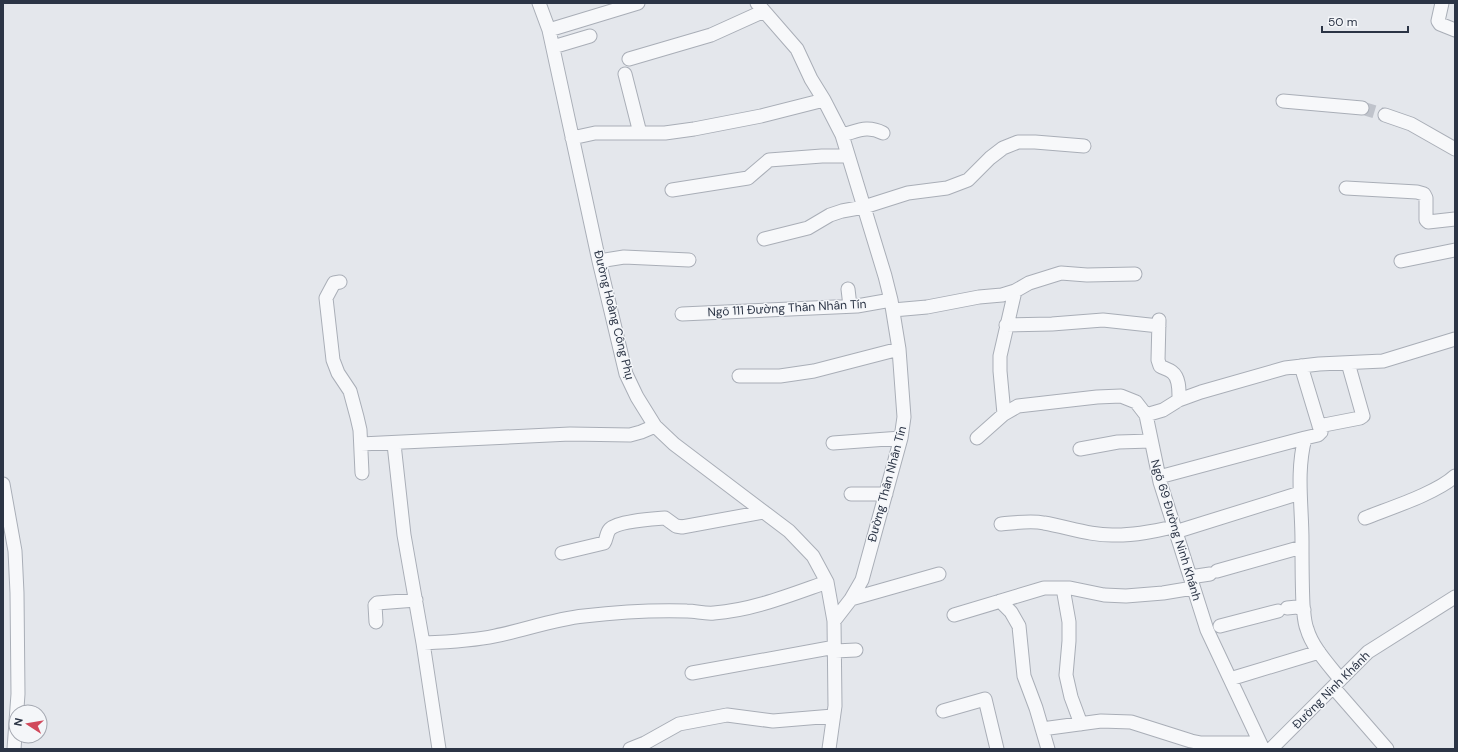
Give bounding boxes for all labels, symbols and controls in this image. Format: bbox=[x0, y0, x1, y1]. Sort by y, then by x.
scale bar bbox=[1322, 8, 1408, 34]
text: 50 m bbox=[1328, 14, 1357, 30]
street label: Đường Hoàng Công Phụ bbox=[590, 249, 638, 381]
street label: Ngõ 111 Đường Thân Nhân Tín bbox=[707, 296, 867, 320]
street label: Đường Thân Nhân Tín bbox=[864, 424, 910, 544]
street label: Ngõ 69 Đường Ninh Khánh bbox=[1147, 458, 1205, 603]
street label: Đường Ninh Khánh bbox=[1289, 648, 1373, 732]
north arrow bbox=[8, 704, 48, 744]
text: N bbox=[11, 717, 26, 727]

